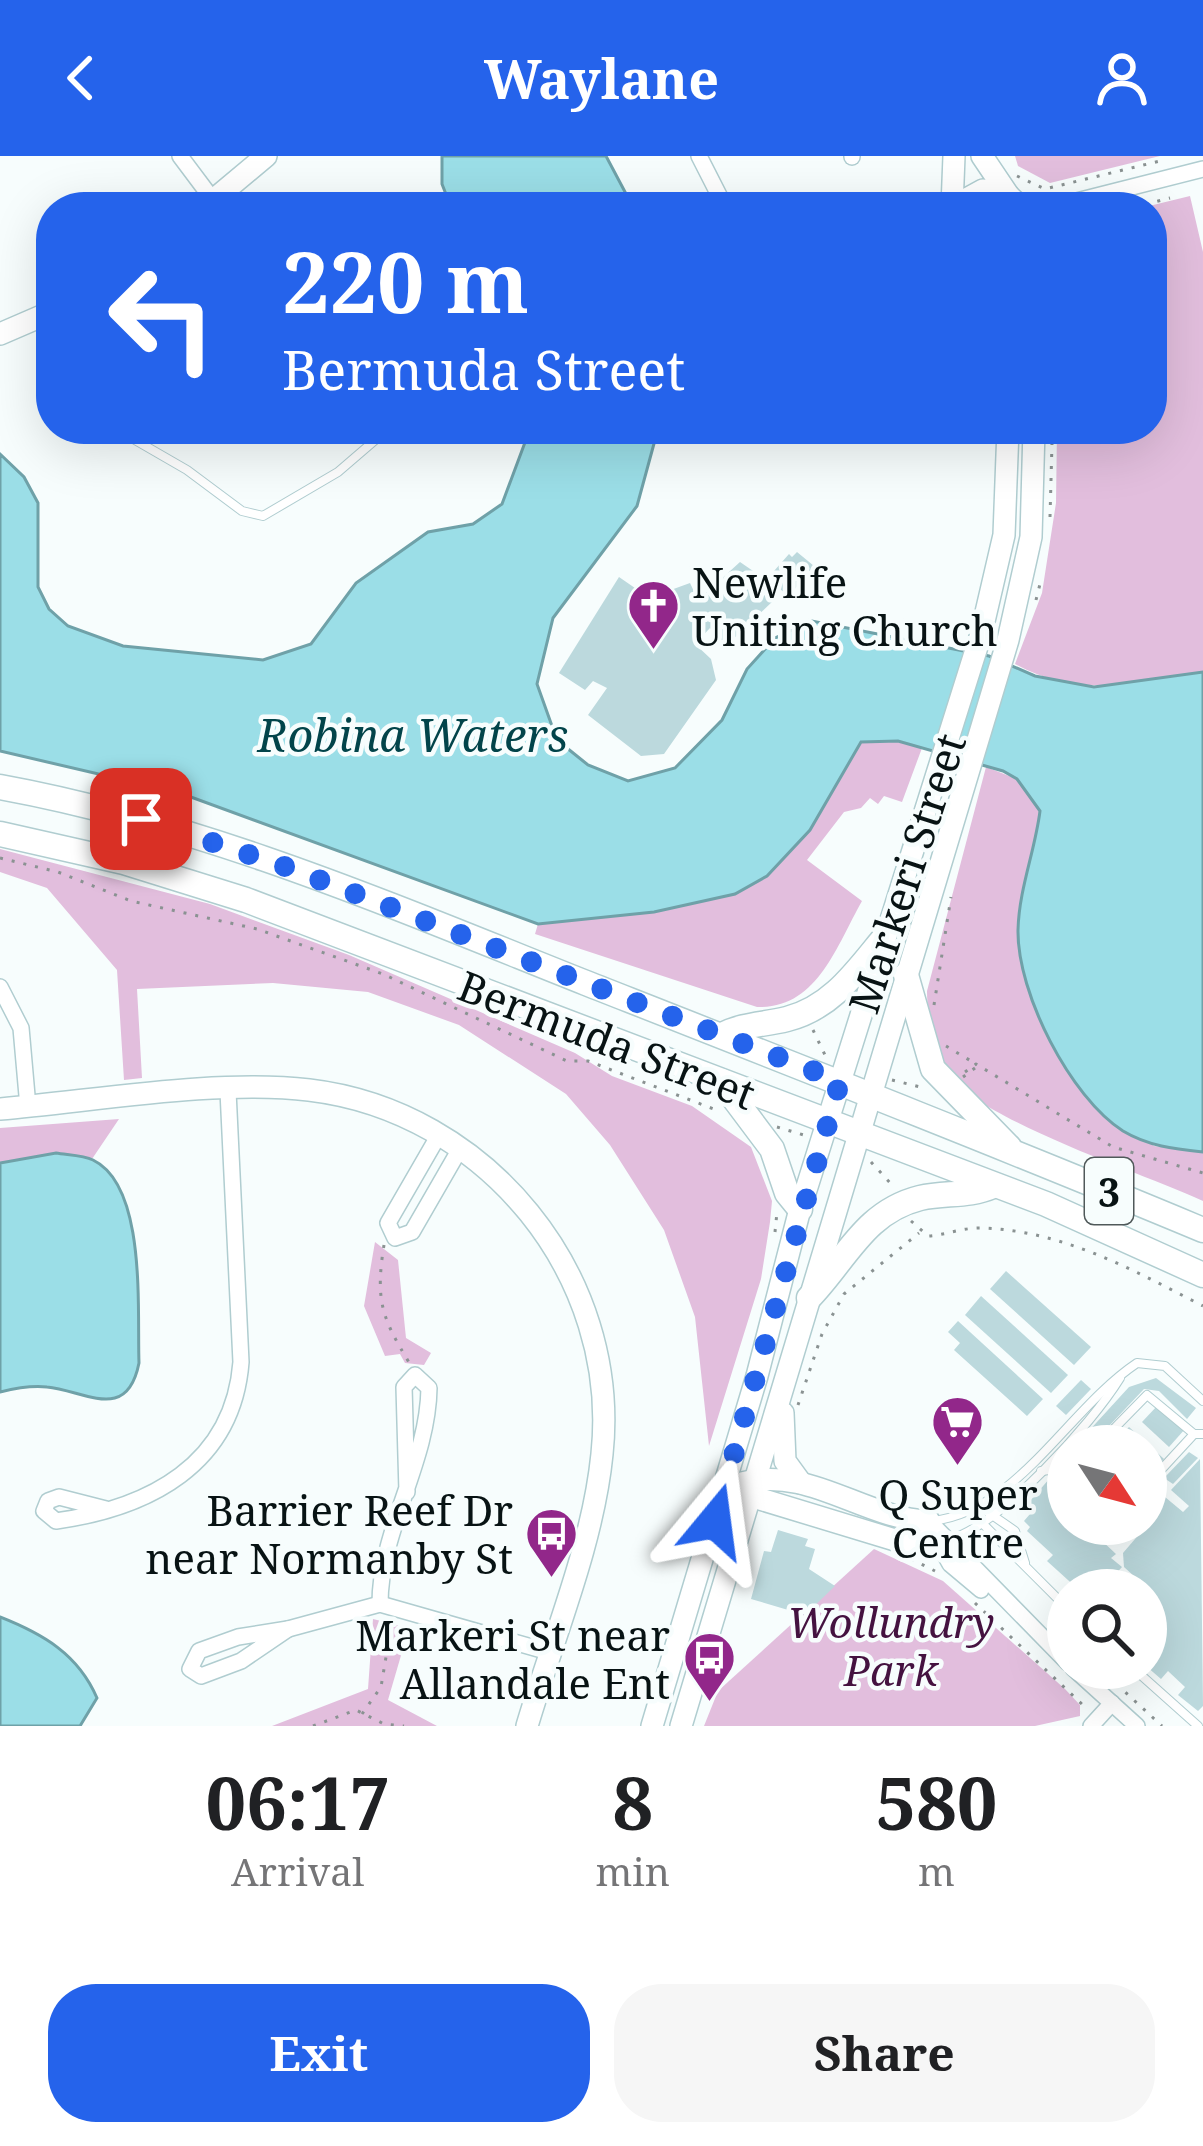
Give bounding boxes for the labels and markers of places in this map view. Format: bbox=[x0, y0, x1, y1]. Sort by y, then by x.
place label: Newlife Uniting Church bbox=[692, 553, 998, 658]
church icon: Newlife Uniting Church bbox=[625, 577, 681, 651]
pin bbox=[90, 768, 192, 870]
supermarket icon: Q Super Centre bbox=[930, 1393, 986, 1467]
place label: Q Super Centre bbox=[878, 1465, 1038, 1570]
place label: Barrier Reef Dr near Normanby St bbox=[145, 1481, 513, 1586]
bus stop icon: Barrier Reef Dr near Normanby St bbox=[524, 1505, 580, 1579]
place label: Markeri St near Allandale Ent bbox=[355, 1606, 670, 1711]
bus stop icon: Markeri St near Allandale Ent bbox=[681, 1630, 737, 1704]

